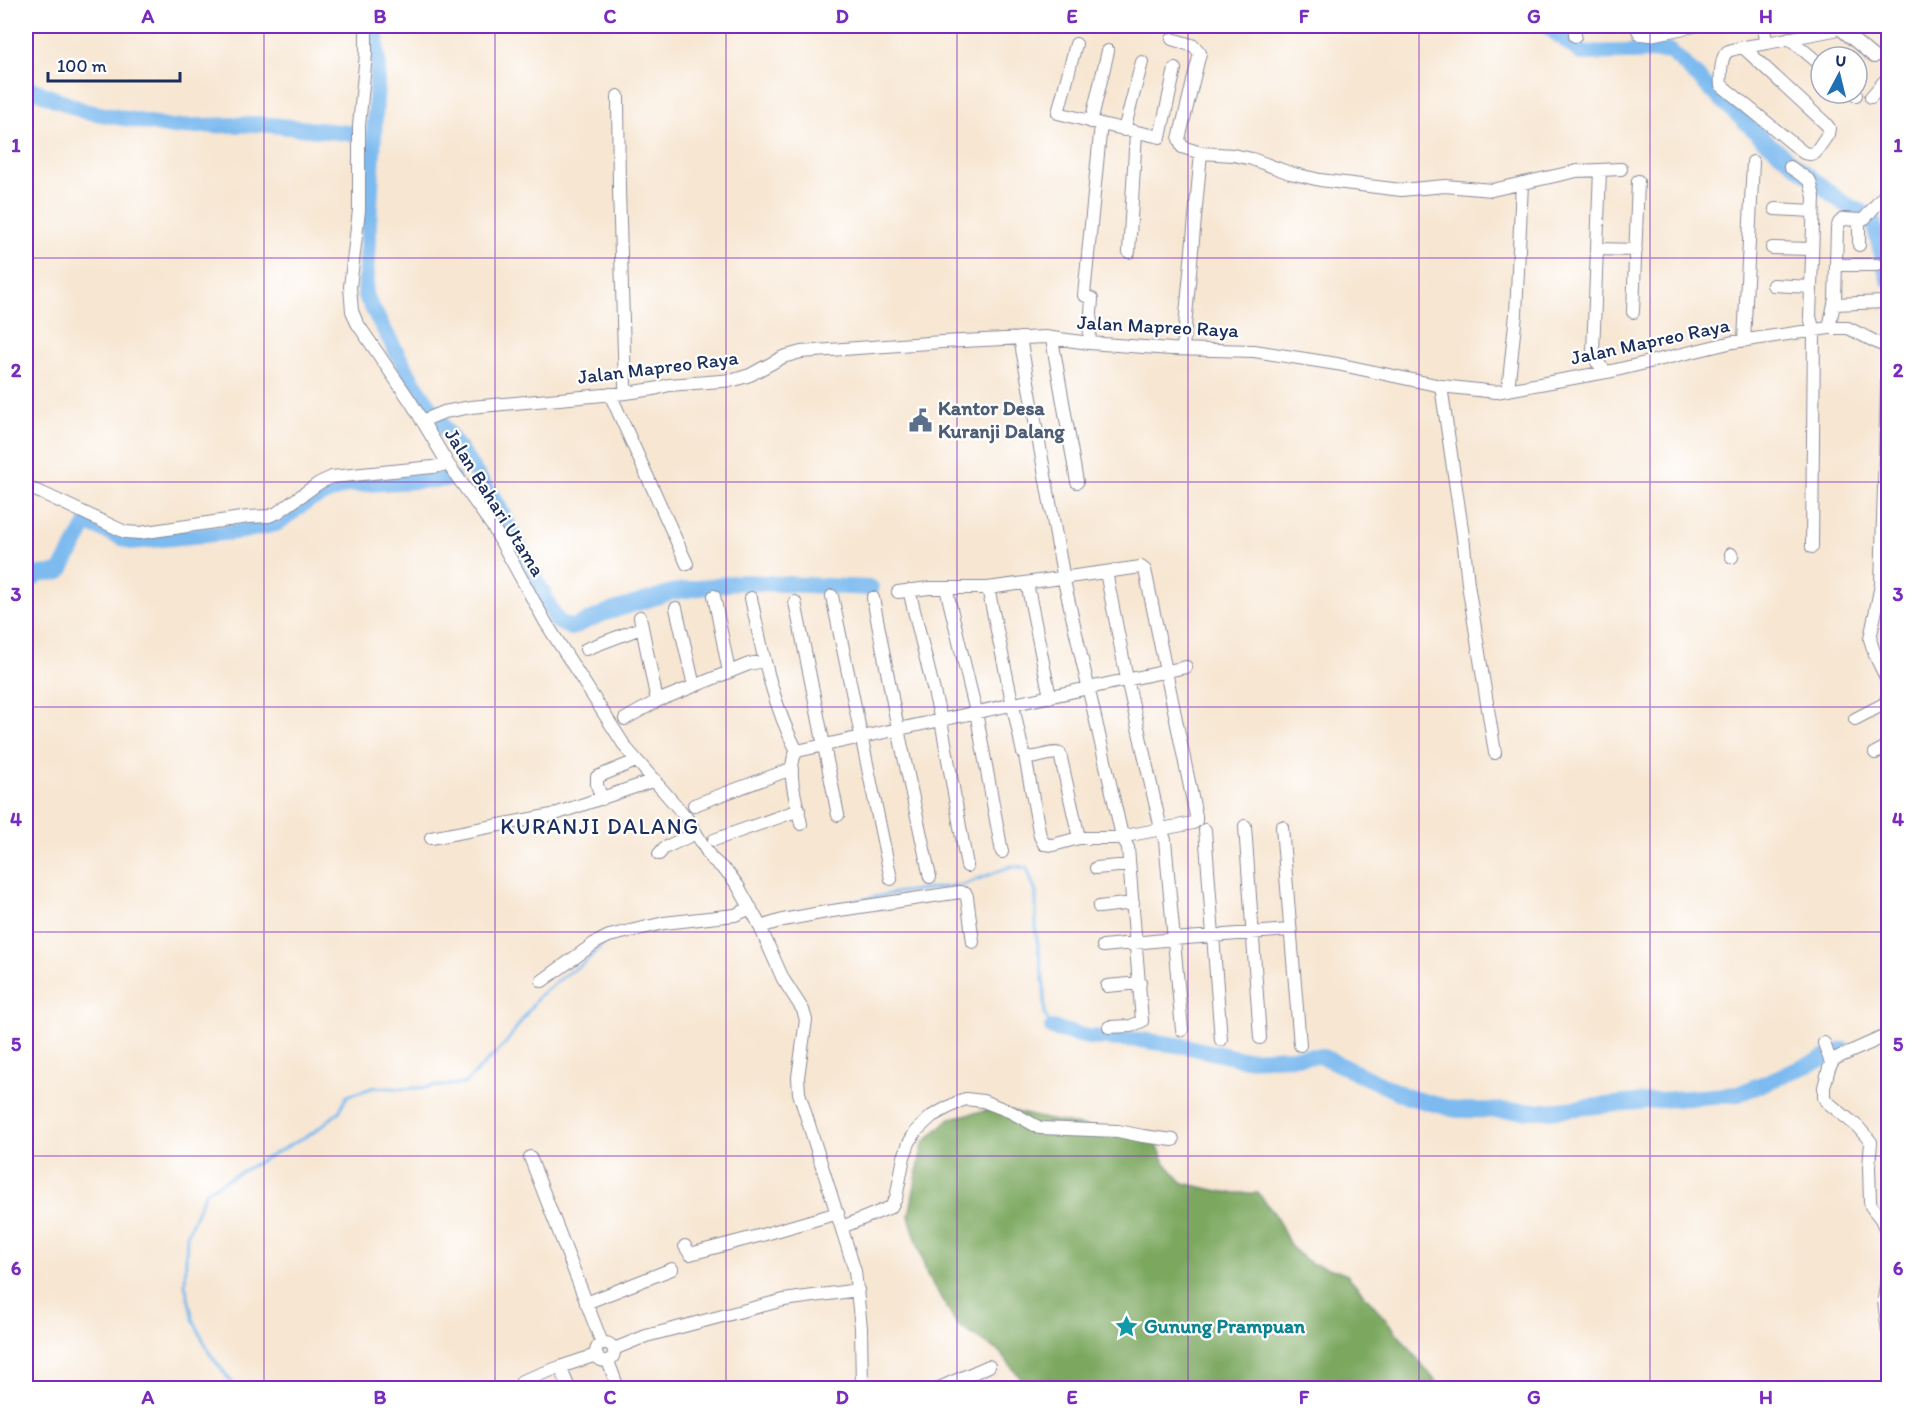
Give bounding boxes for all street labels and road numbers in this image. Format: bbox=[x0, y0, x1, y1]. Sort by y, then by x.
street label: Jalan Mapreo Raya bbox=[1077, 310, 1240, 342]
street label: Jalan Mapreo Raya bbox=[1568, 312, 1732, 370]
street label: Jalan Mapreo Raya bbox=[576, 345, 740, 389]
street label: Jalan Bahari Utama bbox=[440, 423, 551, 581]

